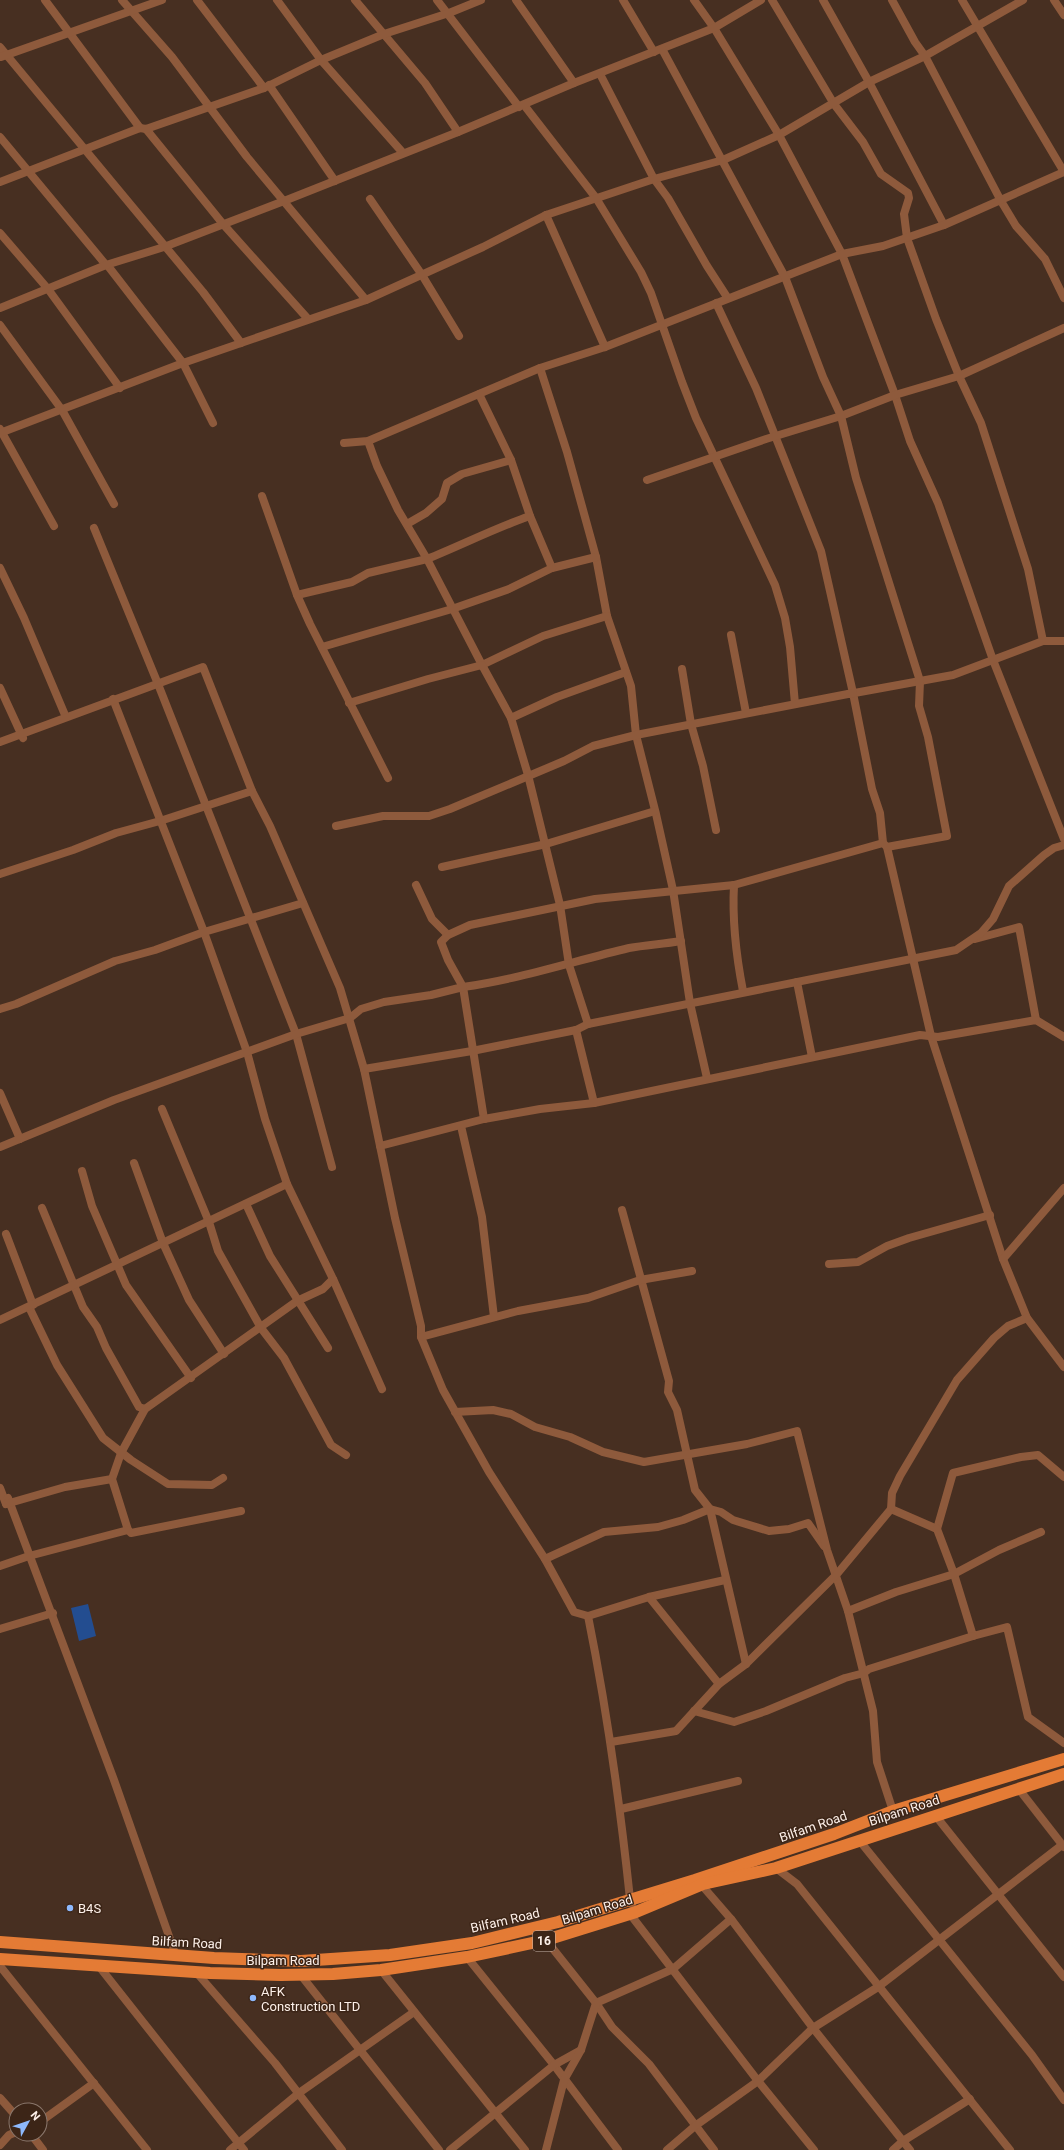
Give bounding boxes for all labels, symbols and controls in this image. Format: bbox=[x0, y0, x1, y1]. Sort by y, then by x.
street label: Bilpam Road bbox=[867, 1792, 941, 1829]
street label: Bilfam Road bbox=[777, 1808, 849, 1845]
street label: Bilpam Road bbox=[560, 1892, 634, 1927]
place label: B4S bbox=[78, 1901, 101, 1916]
marker: B4S bbox=[65, 1903, 75, 1913]
street label: Bilfam Road bbox=[469, 1905, 541, 1936]
road number: 16 bbox=[533, 1931, 555, 1951]
street label: Bilfam Road bbox=[151, 1933, 223, 1952]
street label: Bilpam Road bbox=[246, 1953, 320, 1968]
place label: AFK Construction LTD bbox=[261, 1984, 360, 2014]
marker: AFK Construction LTD bbox=[248, 1993, 258, 2003]
north arrow bbox=[8, 2102, 48, 2142]
text: N bbox=[28, 2109, 43, 2123]

